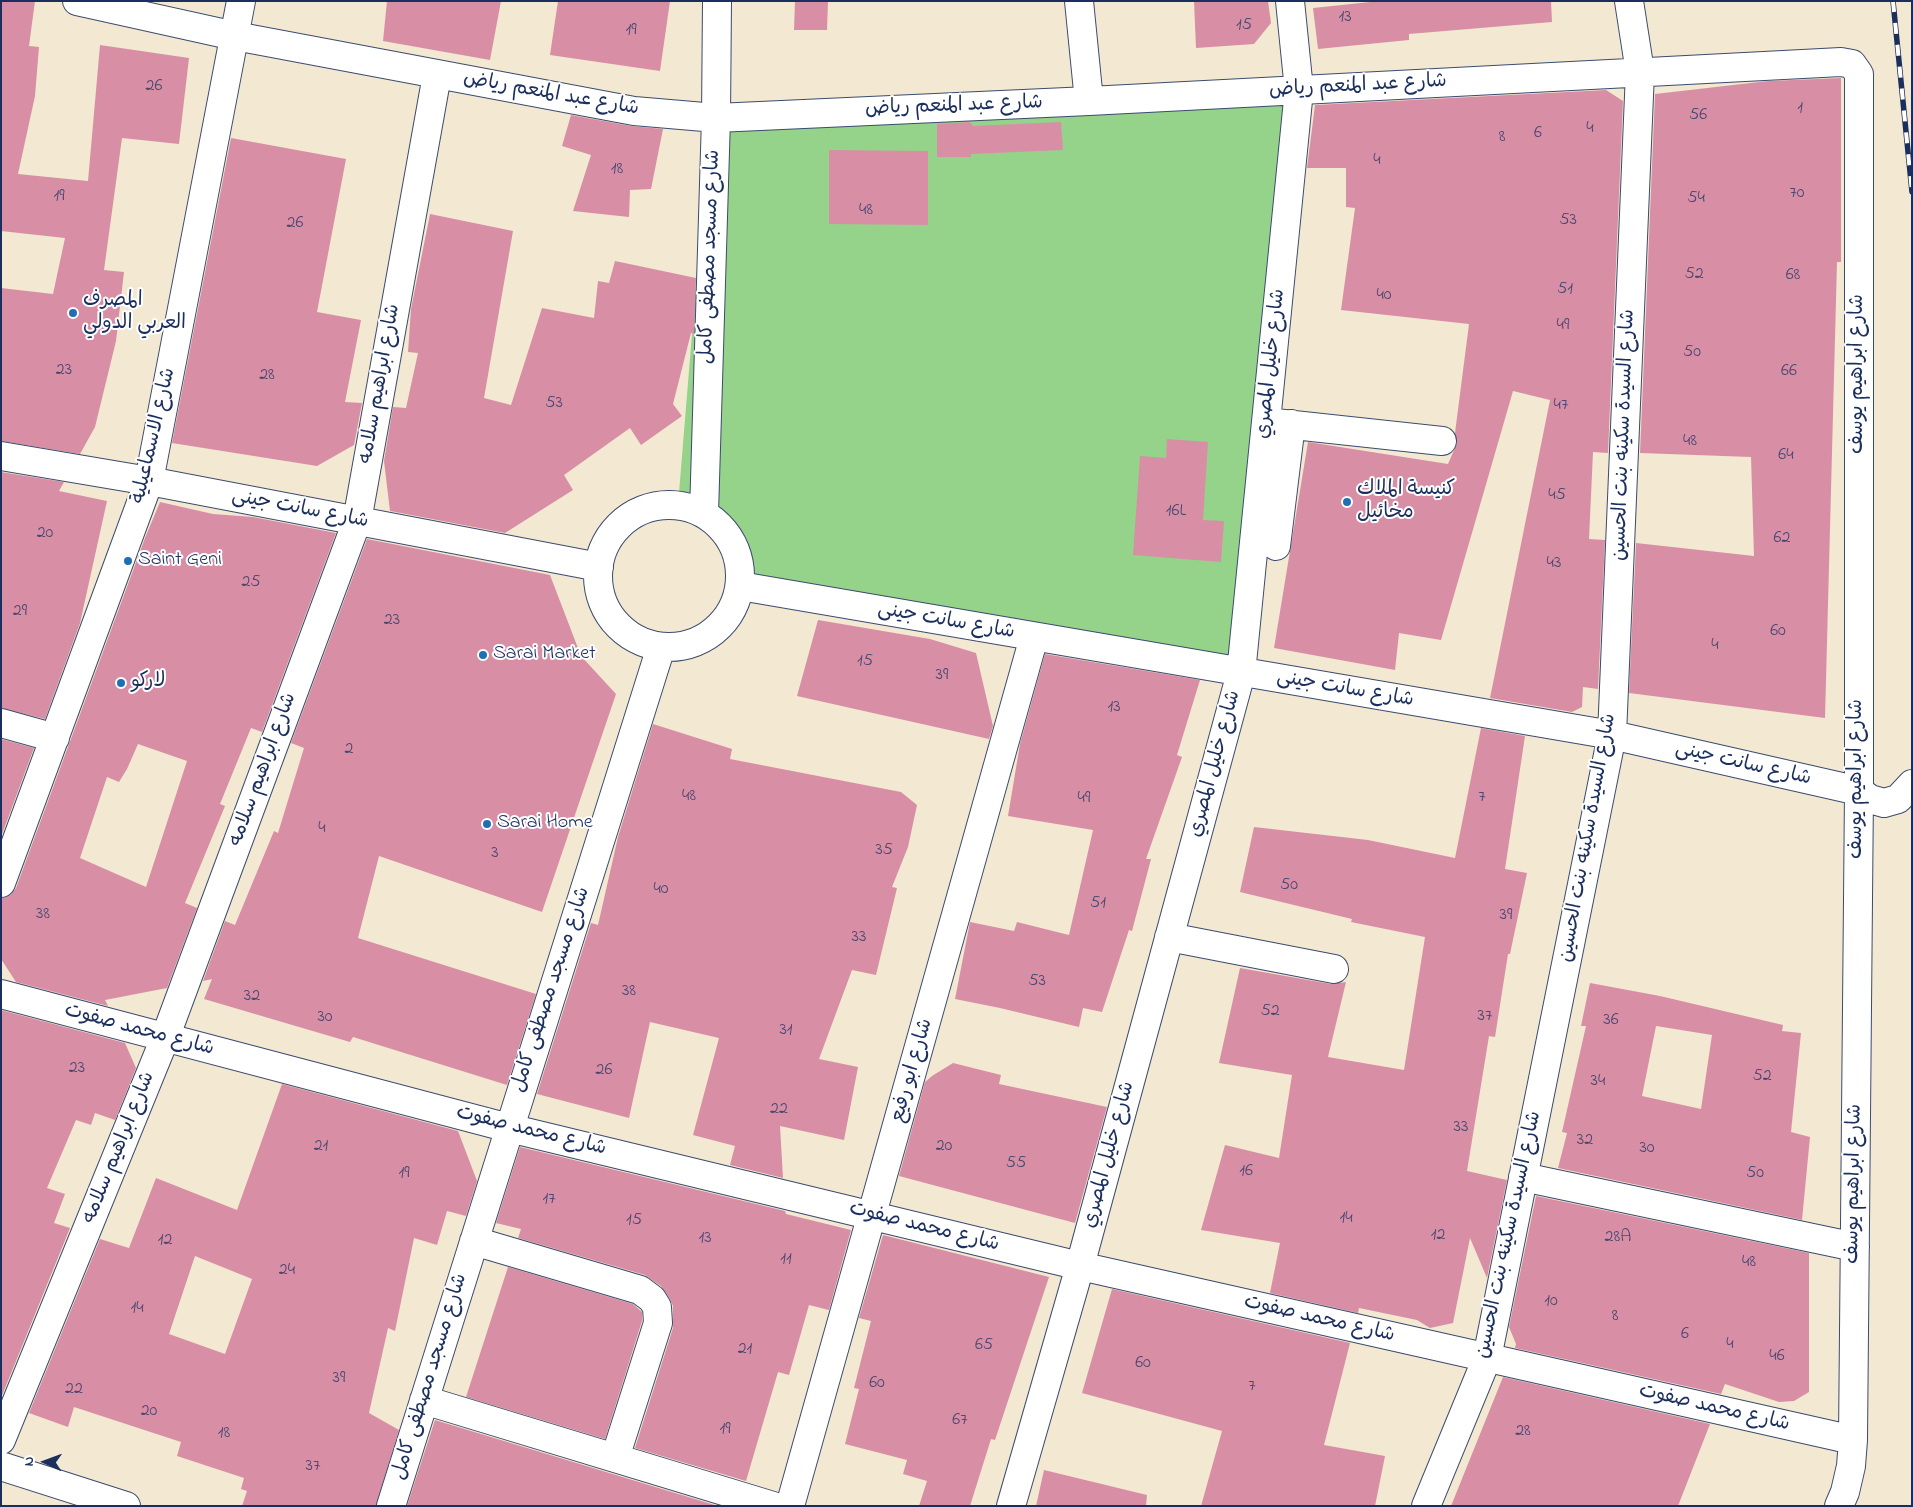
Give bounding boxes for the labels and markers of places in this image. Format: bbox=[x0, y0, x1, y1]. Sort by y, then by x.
place label: المصرف العربي الدولي bbox=[83, 290, 186, 337]
marker: المصرف العربي الدولي bbox=[67, 307, 79, 319]
place label: كنيسة الملاك مخائيل bbox=[1357, 479, 1455, 526]
marker: كنيسة الملاك مخائيل bbox=[1341, 496, 1353, 508]
place label: Saint Geni bbox=[138, 549, 222, 573]
marker: Saint Geni bbox=[122, 555, 134, 567]
place label: Sarai Market bbox=[493, 643, 596, 667]
marker: Sarai Market bbox=[477, 649, 489, 661]
place label: لاركو bbox=[131, 671, 165, 695]
marker: لاركو bbox=[115, 677, 127, 689]
place label: Sarai Home bbox=[497, 812, 593, 836]
marker: Sarai Home bbox=[481, 818, 493, 830]

